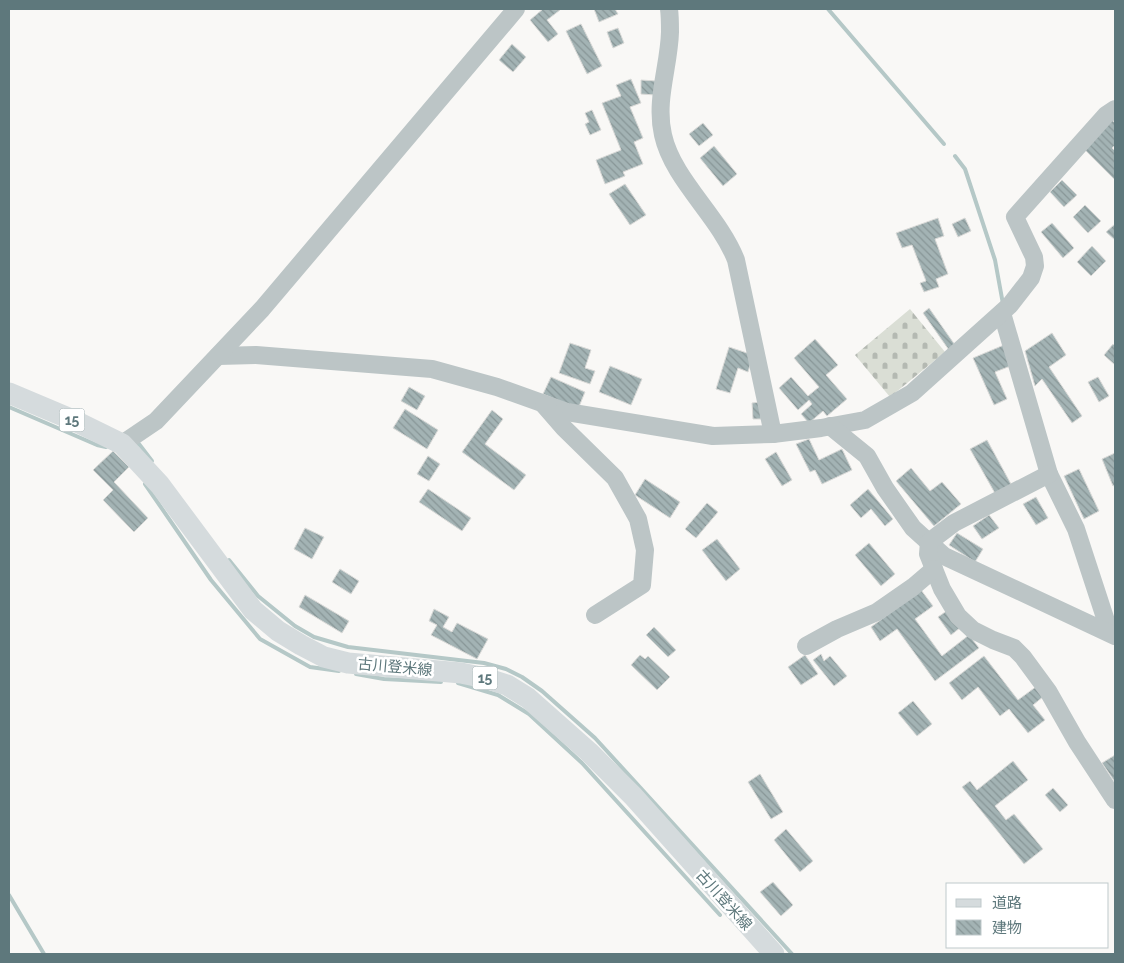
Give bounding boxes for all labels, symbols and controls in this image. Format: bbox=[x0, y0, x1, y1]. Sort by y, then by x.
road number: 15 bbox=[60, 408, 84, 432]
street label: 古川登米線 bbox=[357, 655, 433, 679]
road number: 15 bbox=[472, 666, 498, 690]
street label: 古川登米線 bbox=[692, 866, 756, 934]
legend bbox=[946, 883, 1109, 948]
text: 道路 bbox=[992, 894, 1022, 912]
text: 建物 bbox=[992, 919, 1022, 937]

